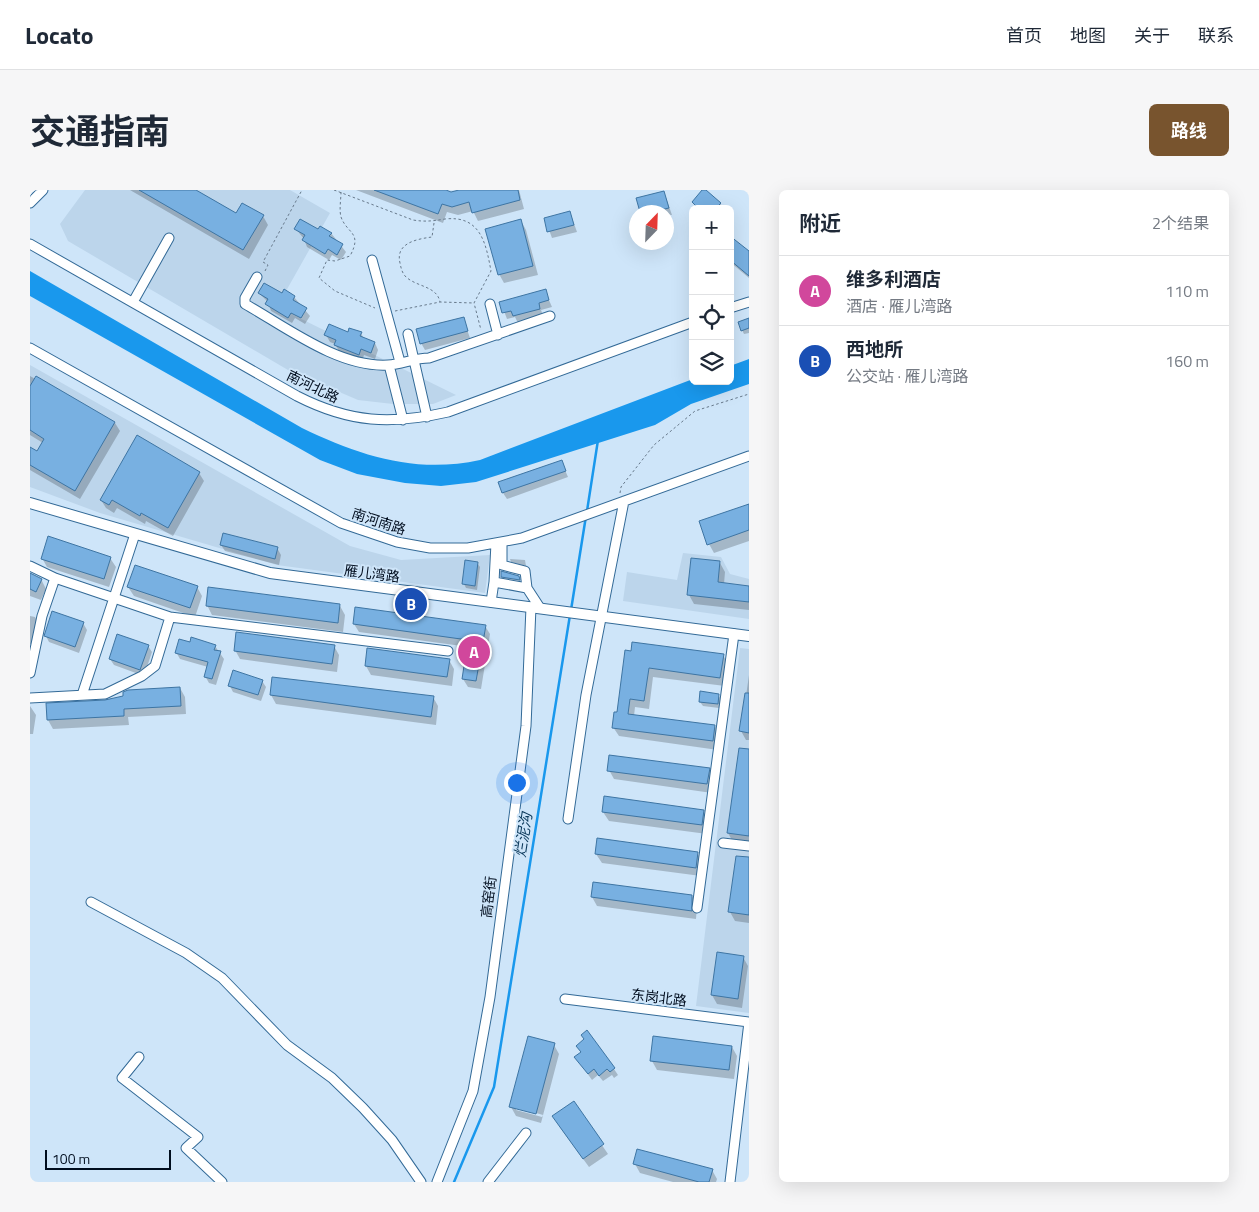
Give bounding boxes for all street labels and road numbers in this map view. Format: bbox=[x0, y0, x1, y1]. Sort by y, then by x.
street label: 南河北路 bbox=[283, 364, 343, 408]
street label: 南河南路 bbox=[349, 502, 409, 540]
street label: 雁儿湾路 bbox=[343, 559, 401, 587]
street label: 高窑街 bbox=[475, 875, 501, 919]
street label: 东岗北路 bbox=[630, 983, 688, 1011]

